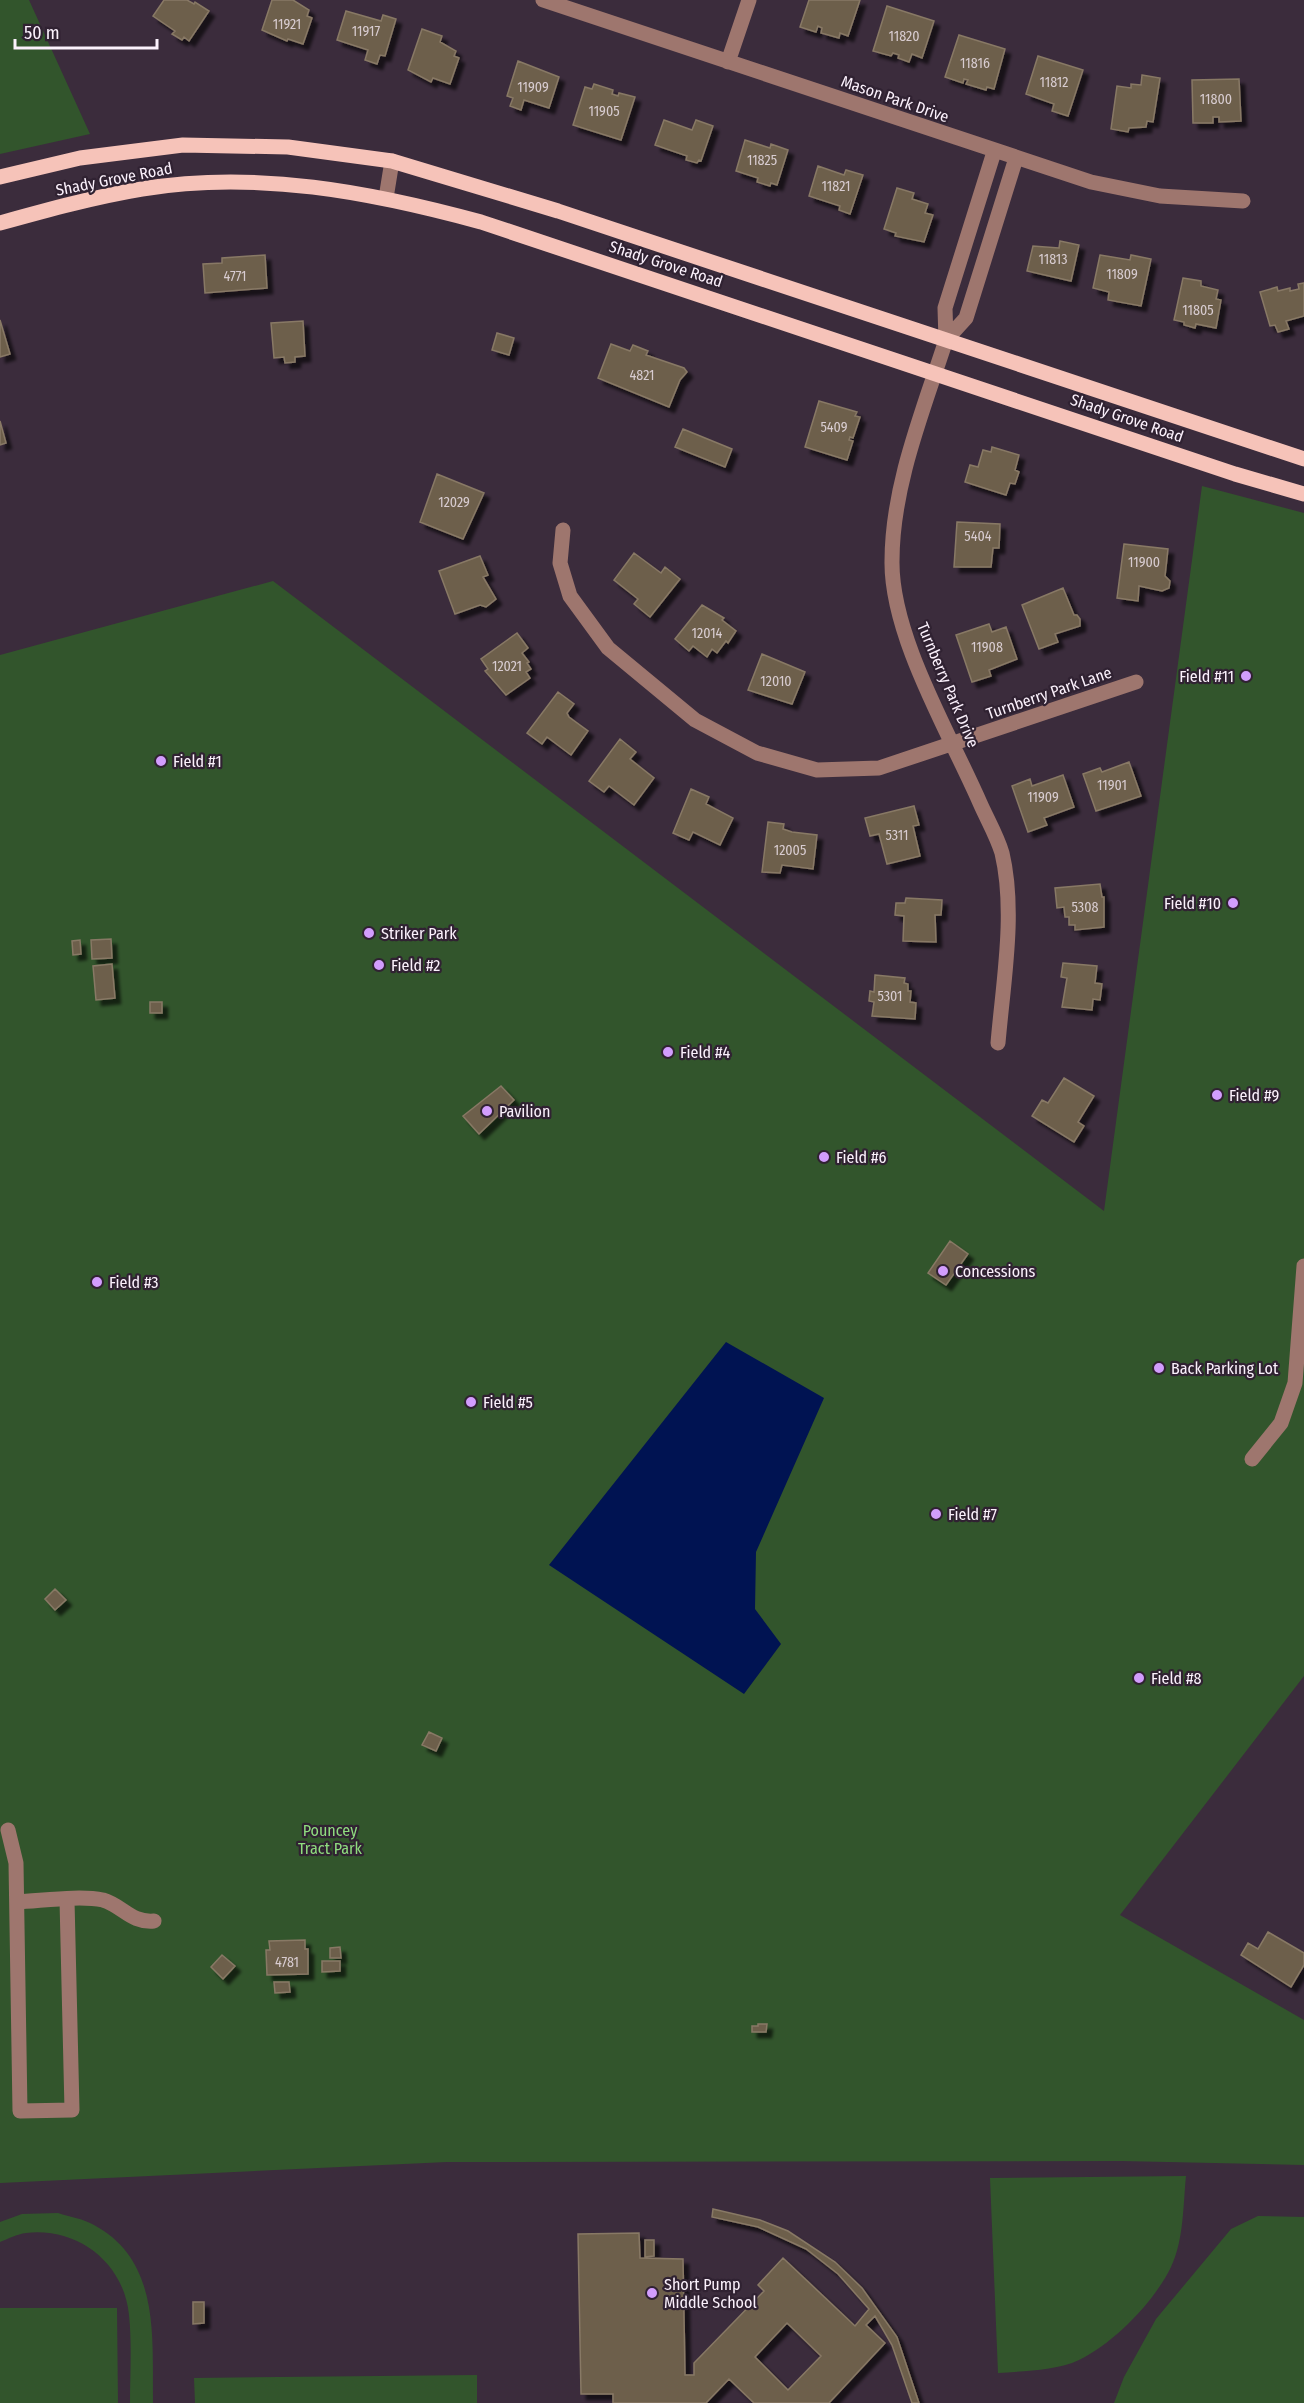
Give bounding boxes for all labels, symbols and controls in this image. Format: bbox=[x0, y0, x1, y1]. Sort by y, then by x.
scale bar bbox=[15, 12, 158, 50]
house number: 11921 bbox=[273, 16, 301, 33]
text: 50 m bbox=[24, 22, 60, 44]
house number: 11917 bbox=[352, 23, 381, 40]
house number: 11820 bbox=[888, 28, 920, 45]
house number: 11816 bbox=[960, 55, 990, 72]
street label: Mason Park Drive bbox=[839, 72, 951, 126]
house number: 11812 bbox=[1039, 74, 1069, 91]
house number: 11909 bbox=[517, 79, 549, 96]
house number: 11800 bbox=[1200, 91, 1232, 108]
house number: 11905 bbox=[588, 103, 620, 120]
house number: 11825 bbox=[747, 152, 777, 169]
street label: Shady Grove Road bbox=[54, 158, 174, 200]
house number: 11821 bbox=[822, 178, 850, 195]
street label: Shady Grove Road bbox=[607, 237, 725, 291]
house number: 11813 bbox=[1038, 251, 1068, 268]
house number: 11809 bbox=[1106, 266, 1138, 283]
house number: 4771 bbox=[223, 268, 247, 285]
house number: 11805 bbox=[1182, 302, 1214, 319]
house number: 4821 bbox=[629, 367, 655, 384]
street label: Shady Grove Road bbox=[1068, 390, 1186, 446]
house number: 5409 bbox=[820, 419, 848, 436]
house number: 12029 bbox=[438, 494, 470, 511]
house number: 5404 bbox=[964, 528, 992, 545]
house number: 11900 bbox=[1128, 554, 1160, 571]
street label: Turnberry Park Drive bbox=[913, 620, 983, 750]
house number: 12014 bbox=[692, 625, 723, 642]
house number: 11908 bbox=[971, 639, 1003, 656]
house number: 12021 bbox=[492, 658, 522, 675]
street label: Turnberry Park Lane bbox=[984, 663, 1114, 723]
place label: Field #11 bbox=[1179, 667, 1234, 686]
marker: Field #11 bbox=[1239, 669, 1253, 683]
house number: 12010 bbox=[760, 673, 792, 690]
place label: Field #1 bbox=[173, 752, 222, 771]
marker: Field #1 bbox=[154, 754, 168, 768]
house number: 11901 bbox=[1097, 777, 1127, 794]
house number: 11909 bbox=[1027, 789, 1059, 806]
house number: 5311 bbox=[885, 827, 909, 844]
house number: 12005 bbox=[774, 842, 806, 859]
place label: Field #10 bbox=[1164, 894, 1221, 913]
marker: Field #10 bbox=[1226, 896, 1240, 910]
house number: 5308 bbox=[1072, 899, 1098, 916]
place label: Striker Park bbox=[381, 924, 457, 943]
marker: Striker Park bbox=[362, 926, 376, 940]
place label: Field #2 bbox=[391, 956, 440, 975]
marker: Field #2 bbox=[372, 958, 386, 972]
house number: 5301 bbox=[877, 988, 903, 1005]
place label: Field #4 bbox=[680, 1043, 730, 1062]
marker: Field #4 bbox=[661, 1045, 675, 1059]
place label: Field #9 bbox=[1229, 1086, 1279, 1105]
marker: Field #9 bbox=[1210, 1088, 1224, 1102]
place label: Pavilion bbox=[499, 1102, 550, 1121]
marker: Pavilion bbox=[480, 1104, 494, 1118]
place label: Field #6 bbox=[836, 1148, 886, 1167]
marker: Field #6 bbox=[817, 1150, 831, 1164]
place label: Concessions bbox=[955, 1262, 1035, 1281]
marker: Concessions bbox=[936, 1264, 950, 1278]
place label: Field #3 bbox=[109, 1273, 159, 1292]
marker: Field #3 bbox=[90, 1275, 104, 1289]
place label: Back Parking Lot bbox=[1171, 1359, 1279, 1378]
marker: Back Parking Lot bbox=[1152, 1361, 1166, 1375]
place label: Field #5 bbox=[483, 1393, 533, 1412]
marker: Field #5 bbox=[464, 1395, 478, 1409]
place label: Field #7 bbox=[948, 1505, 998, 1524]
marker: Field #7 bbox=[929, 1507, 943, 1521]
place label: Field #8 bbox=[1151, 1669, 1201, 1688]
marker: Field #8 bbox=[1132, 1671, 1146, 1685]
park label: Pouncey Tract Park bbox=[298, 1821, 363, 1858]
house number: 4781 bbox=[275, 1954, 299, 1971]
place label: Short Pump Middle School bbox=[664, 2275, 757, 2312]
marker: Short Pump Middle School bbox=[645, 2286, 659, 2300]

